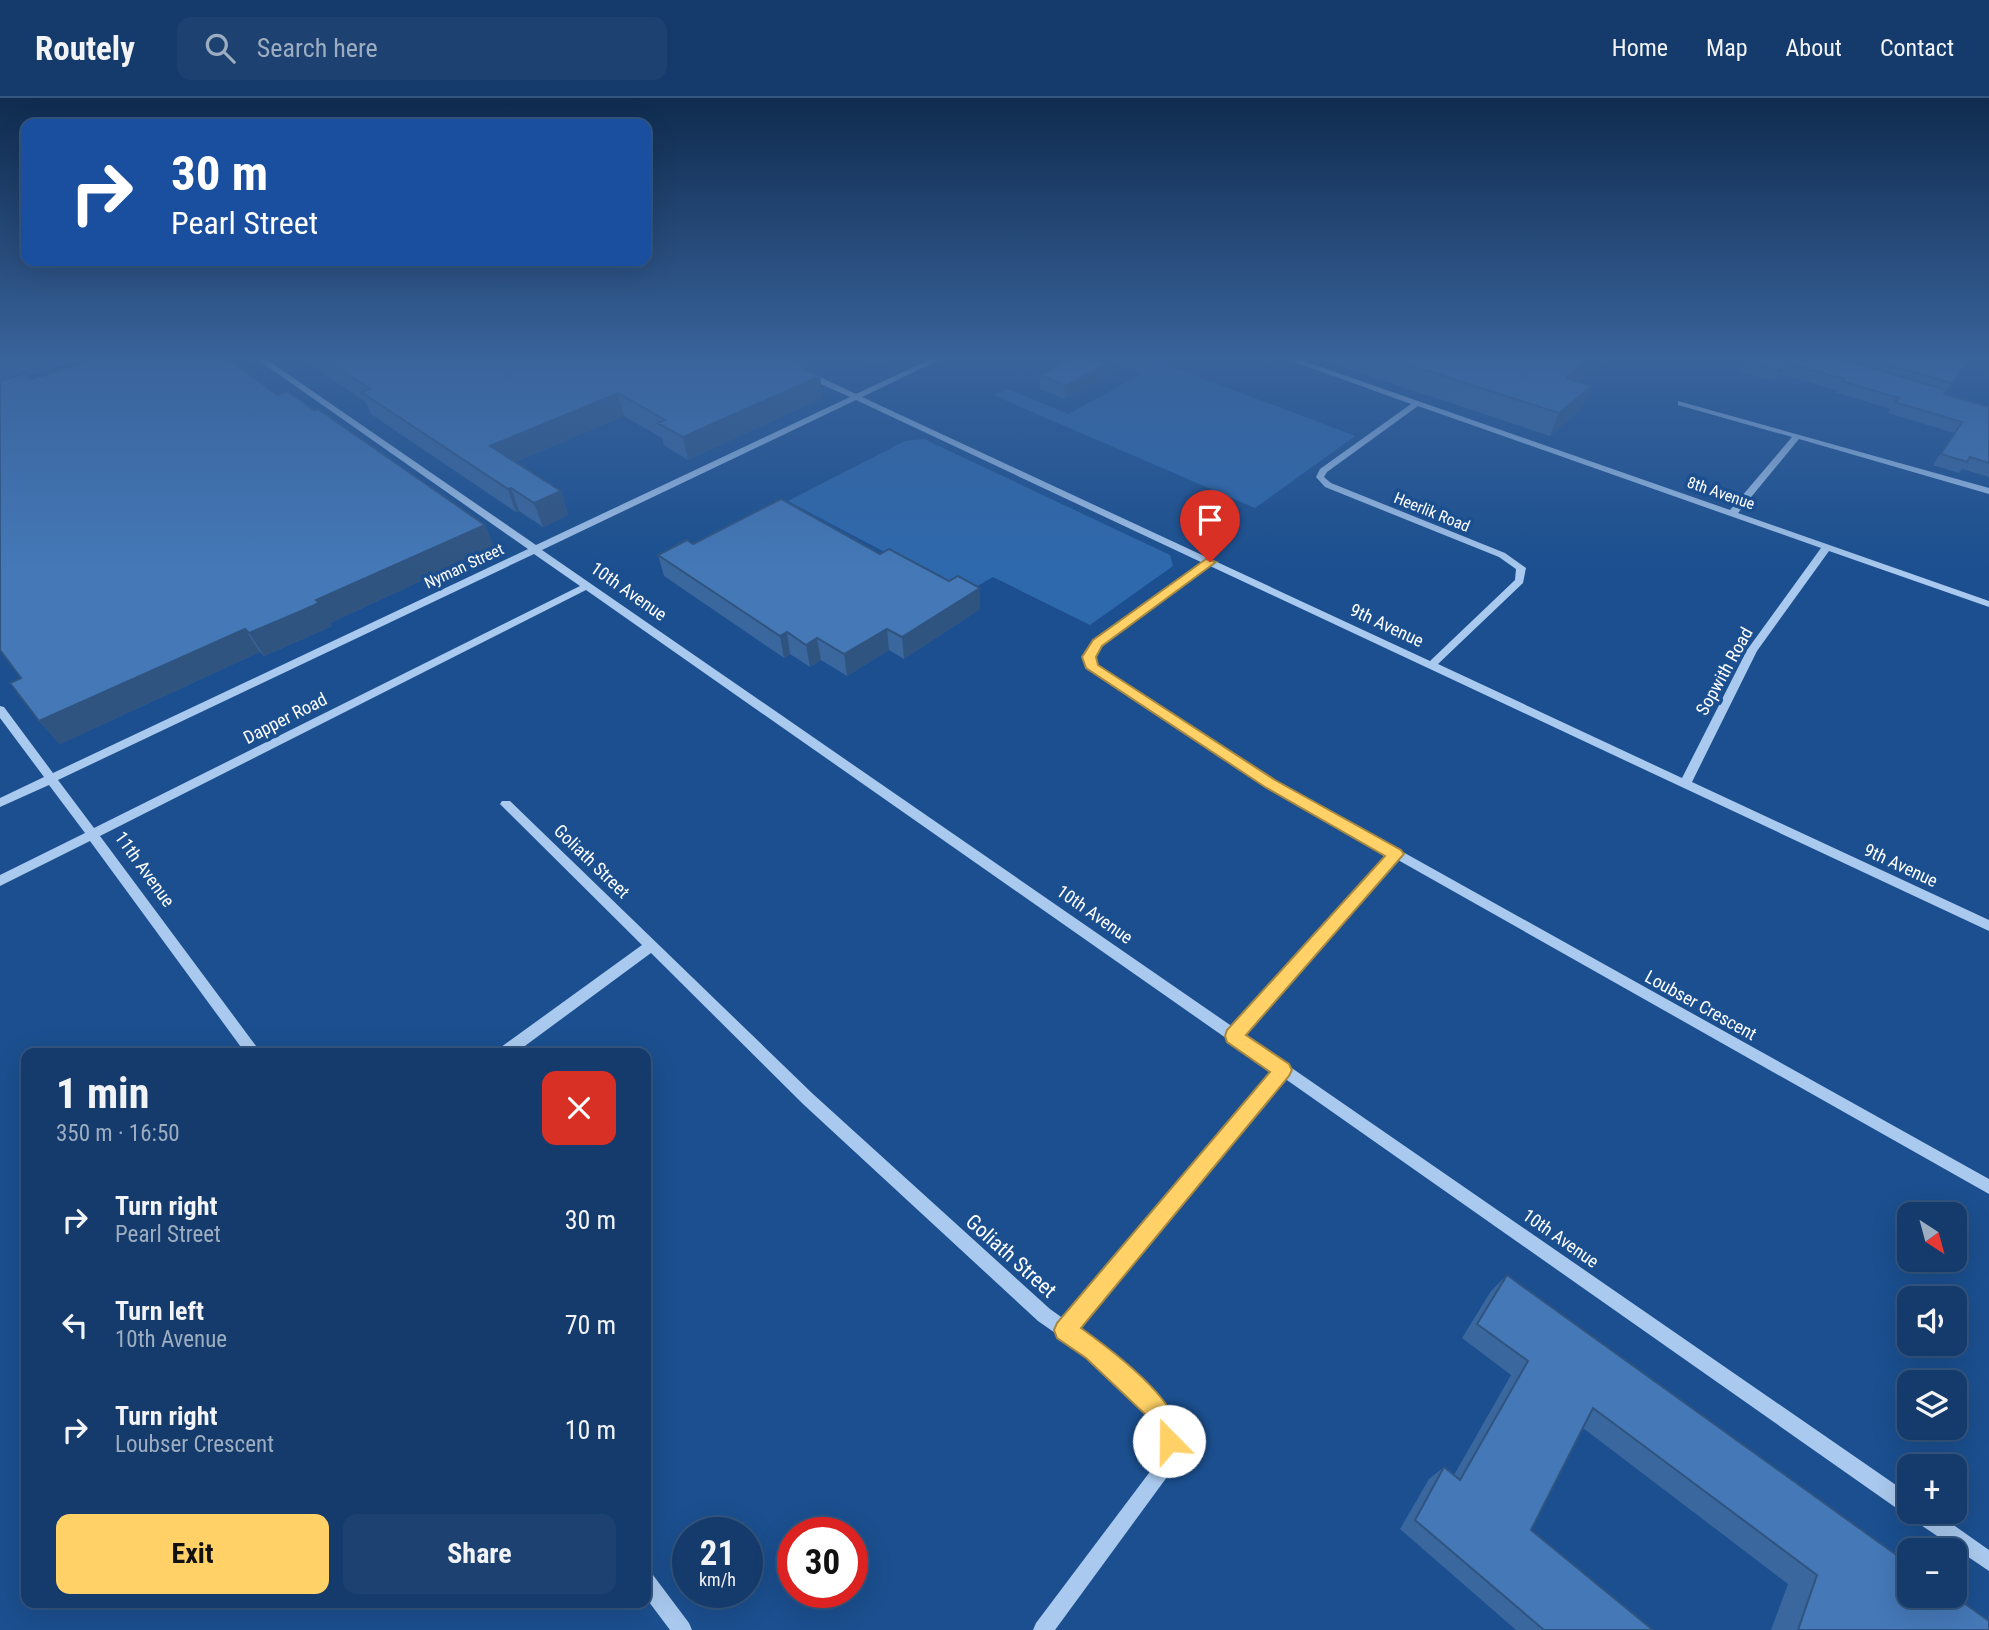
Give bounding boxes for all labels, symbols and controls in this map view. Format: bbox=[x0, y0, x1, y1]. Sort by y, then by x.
search box bbox=[177, 17, 667, 80]
text: Routely bbox=[35, 29, 135, 68]
icon: search bbox=[201, 29, 239, 67]
text: Search here bbox=[257, 33, 378, 63]
text: Home bbox=[1612, 34, 1668, 62]
text: Map bbox=[1706, 34, 1748, 62]
text: About bbox=[1786, 34, 1842, 62]
text: Contact bbox=[1880, 34, 1954, 62]
text: 30 m bbox=[171, 145, 268, 202]
icon: right bbox=[56, 147, 147, 238]
text: Pearl Street bbox=[171, 204, 318, 242]
street label: 8th Avenue bbox=[1685, 473, 1757, 513]
street label: Heerlik Road bbox=[1391, 488, 1473, 536]
pin bbox=[1180, 490, 1240, 562]
icon: arrive bbox=[1191, 501, 1229, 539]
street label: Nyman Street bbox=[421, 539, 507, 593]
street label: 10th Avenue bbox=[587, 557, 671, 625]
street label: 9th Avenue bbox=[1347, 599, 1427, 651]
street label: Sopwith Road bbox=[1691, 623, 1757, 719]
street label: Dapper Road bbox=[240, 688, 330, 748]
street label: Goliath Street bbox=[550, 820, 634, 902]
street label: 11th Avenue bbox=[111, 827, 179, 911]
street label: 9th Avenue bbox=[1861, 839, 1941, 891]
street label: 10th Avenue bbox=[1053, 880, 1137, 948]
street label: Loubser Crescent bbox=[1642, 966, 1760, 1044]
text: 1 min bbox=[56, 1069, 149, 1118]
button: close bbox=[542, 1071, 616, 1145]
text: 350 m · 16:50 bbox=[56, 1120, 180, 1147]
text: Turn right bbox=[115, 1191, 217, 1221]
icon: right bbox=[56, 1201, 94, 1239]
north arrow bbox=[1897, 1202, 1967, 1272]
map controls bbox=[1897, 1202, 1967, 1608]
street label: 10th Avenue bbox=[1519, 1204, 1603, 1272]
text: 30 m bbox=[565, 1205, 616, 1235]
street label: Goliath Street bbox=[961, 1209, 1061, 1303]
text: Pearl Street bbox=[115, 1221, 221, 1248]
button: sound bbox=[1897, 1286, 1967, 1356]
text: Turn left bbox=[115, 1296, 204, 1326]
icon: left bbox=[56, 1306, 94, 1344]
text: 70 m bbox=[565, 1310, 616, 1340]
text: 10th Avenue bbox=[115, 1326, 227, 1353]
button: layers bbox=[1897, 1370, 1967, 1440]
text: Turn right bbox=[115, 1401, 217, 1431]
position arrow bbox=[1132, 1404, 1206, 1478]
icon: right bbox=[56, 1411, 94, 1449]
text: 10 m bbox=[565, 1415, 616, 1445]
text: Loubser Crescent bbox=[115, 1431, 274, 1458]
button: + bbox=[1897, 1454, 1967, 1524]
button: Exit bbox=[56, 1514, 329, 1594]
button: Share bbox=[343, 1514, 616, 1594]
speed limit sign: 30 bbox=[777, 1517, 868, 1608]
text: 21 bbox=[700, 1533, 735, 1574]
button: − bbox=[1897, 1538, 1967, 1608]
text: km/h bbox=[699, 1569, 736, 1590]

